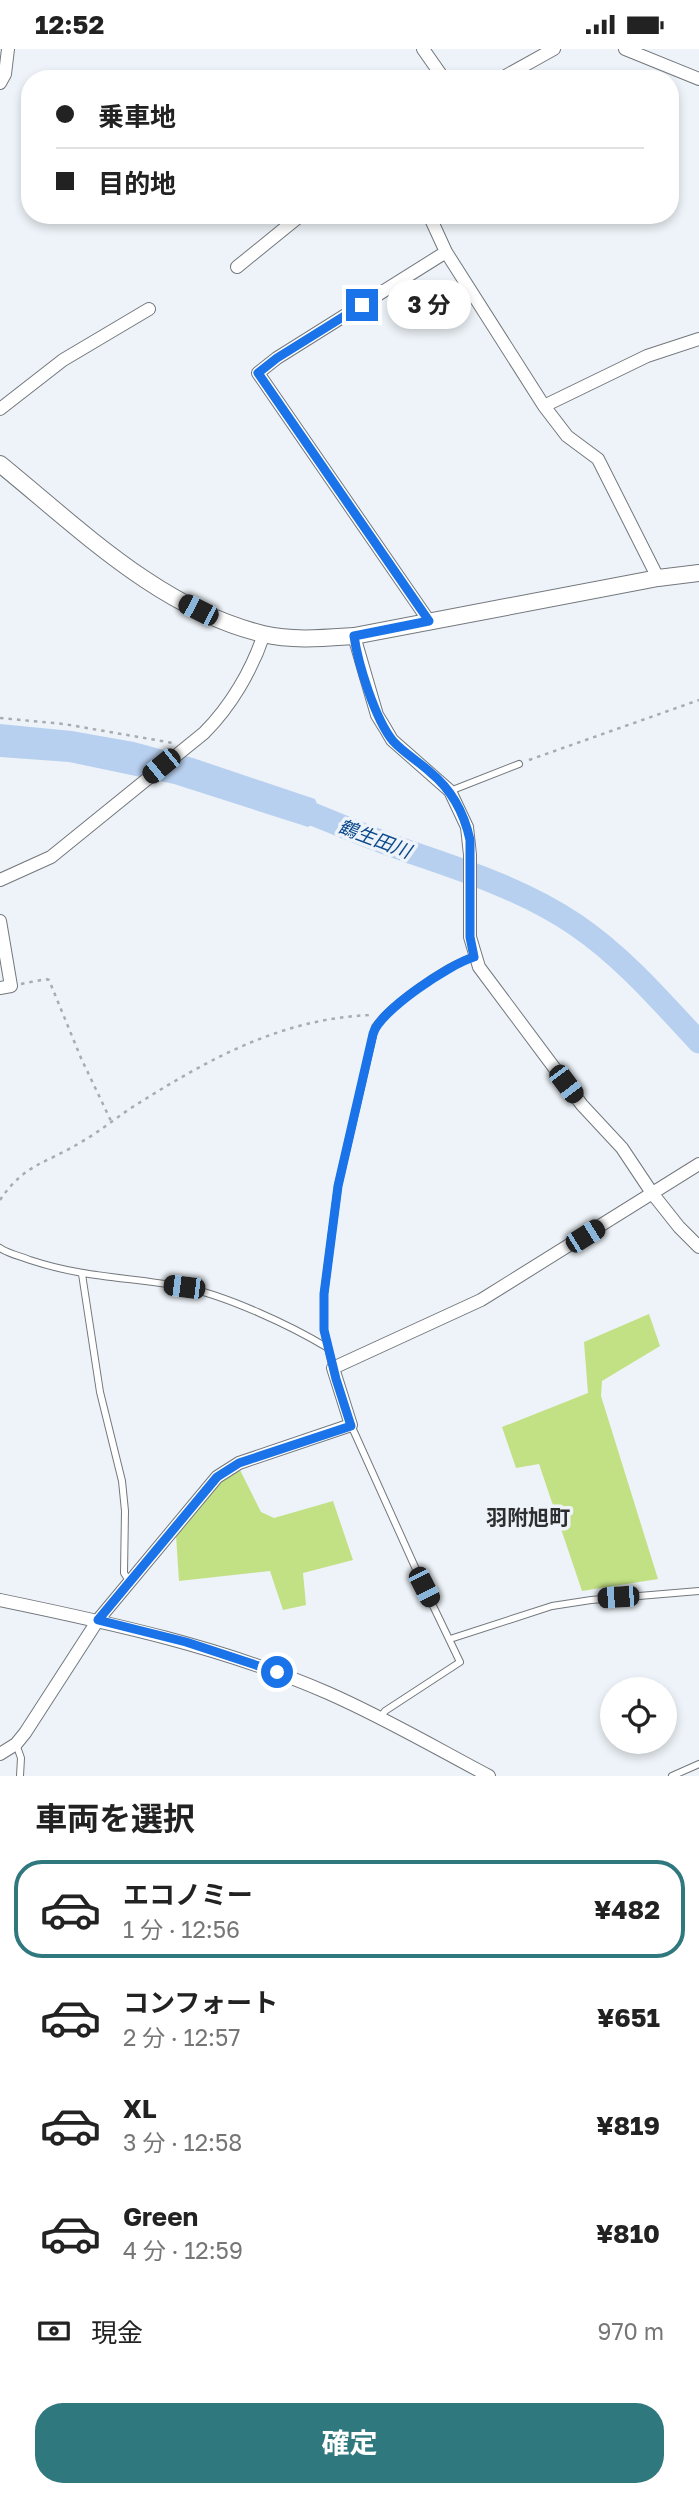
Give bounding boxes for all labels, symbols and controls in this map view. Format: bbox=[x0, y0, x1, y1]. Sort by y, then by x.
text: 12:52 bbox=[35, 9, 104, 40]
text: 乗車地 bbox=[98, 101, 176, 132]
text: 目的地 bbox=[98, 168, 176, 199]
callout: 3 分 bbox=[386, 281, 471, 329]
route end bbox=[346, 289, 378, 321]
text: 3 分 bbox=[408, 290, 450, 318]
car bbox=[175, 591, 222, 629]
car bbox=[139, 745, 184, 787]
water label: 鶴生田川 bbox=[335, 814, 416, 863]
car bbox=[545, 1061, 588, 1107]
car bbox=[562, 1216, 609, 1256]
car bbox=[162, 1274, 207, 1300]
district label: 羽附旭町 bbox=[486, 1504, 570, 1530]
car bbox=[406, 1564, 443, 1610]
car bbox=[597, 1585, 640, 1609]
route start bbox=[261, 1656, 293, 1688]
map controls bbox=[600, 1677, 677, 1754]
button: locate bbox=[600, 1677, 677, 1754]
text: 車両を選択 bbox=[35, 1799, 195, 1837]
icon: car bbox=[39, 1878, 102, 1941]
text: エコノミー bbox=[123, 1879, 253, 1910]
text: ¥482 bbox=[594, 1894, 660, 1925]
text: 1 分 · 12:56 bbox=[123, 1915, 240, 1943]
icon: car bbox=[39, 1986, 102, 2049]
text: コンフォート bbox=[123, 1987, 278, 2018]
text: ¥651 bbox=[597, 2002, 660, 2033]
text: 2 分 · 12:57 bbox=[123, 2023, 240, 2051]
text: XL bbox=[123, 2093, 157, 2124]
icon: car bbox=[39, 2094, 102, 2157]
text: ¥819 bbox=[596, 2110, 660, 2141]
text: 3 分 · 12:58 bbox=[123, 2128, 242, 2156]
text: Green bbox=[123, 2201, 198, 2232]
icon: car bbox=[39, 2202, 102, 2265]
text: ¥810 bbox=[596, 2218, 660, 2249]
text: 4 分 · 12:59 bbox=[123, 2236, 243, 2264]
icon: cash bbox=[35, 2312, 73, 2350]
text: 現金 bbox=[91, 2317, 143, 2348]
text: 970 m bbox=[598, 2317, 664, 2345]
button: 確定 bbox=[35, 2403, 664, 2483]

